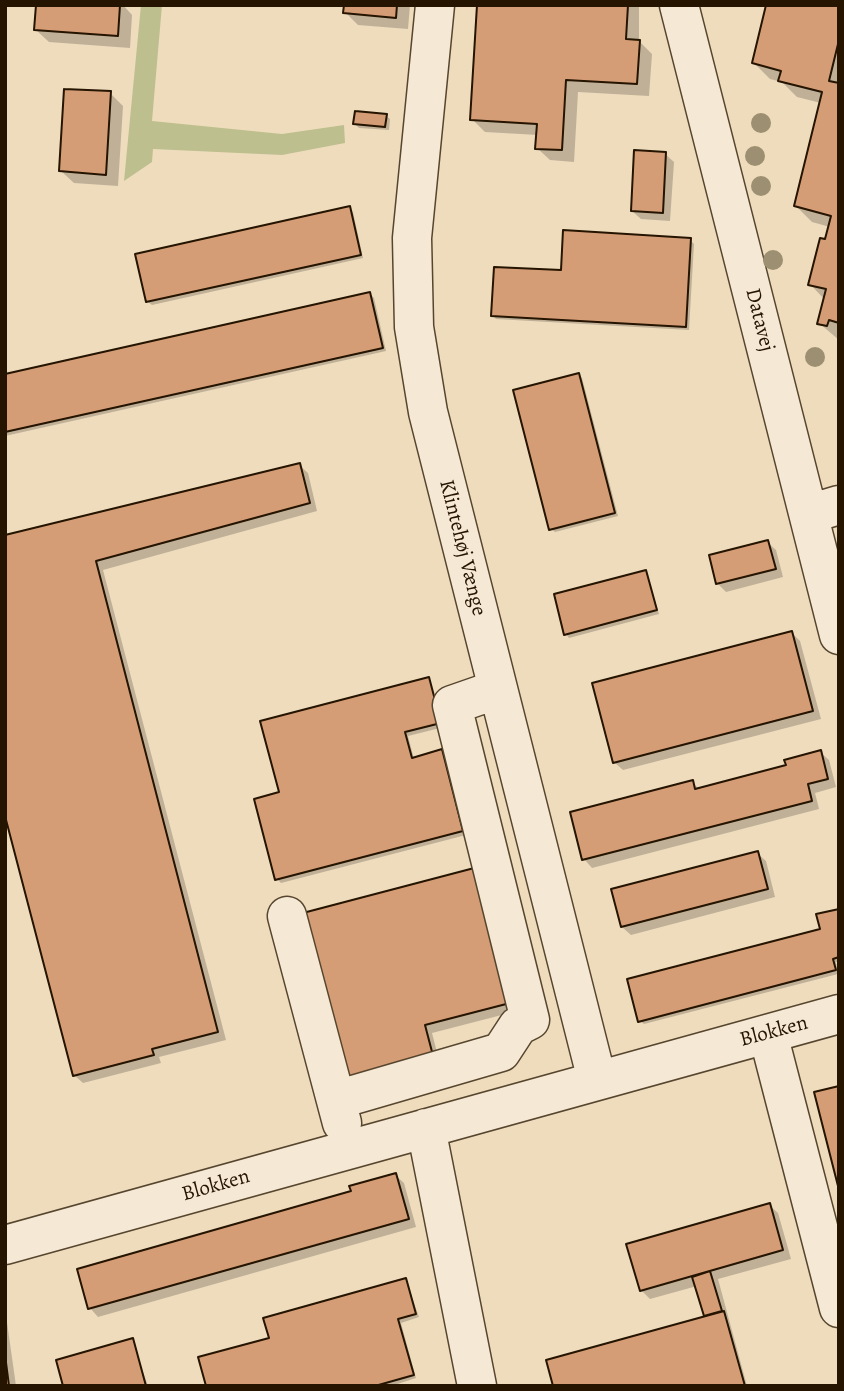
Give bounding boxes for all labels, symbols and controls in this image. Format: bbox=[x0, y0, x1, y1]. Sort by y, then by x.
street label: Datavej bbox=[739, 286, 779, 354]
street label: Klintehøj Vænge bbox=[433, 477, 491, 619]
street label: Blokken bbox=[737, 1011, 811, 1053]
street label: Blokken bbox=[179, 1164, 253, 1208]

